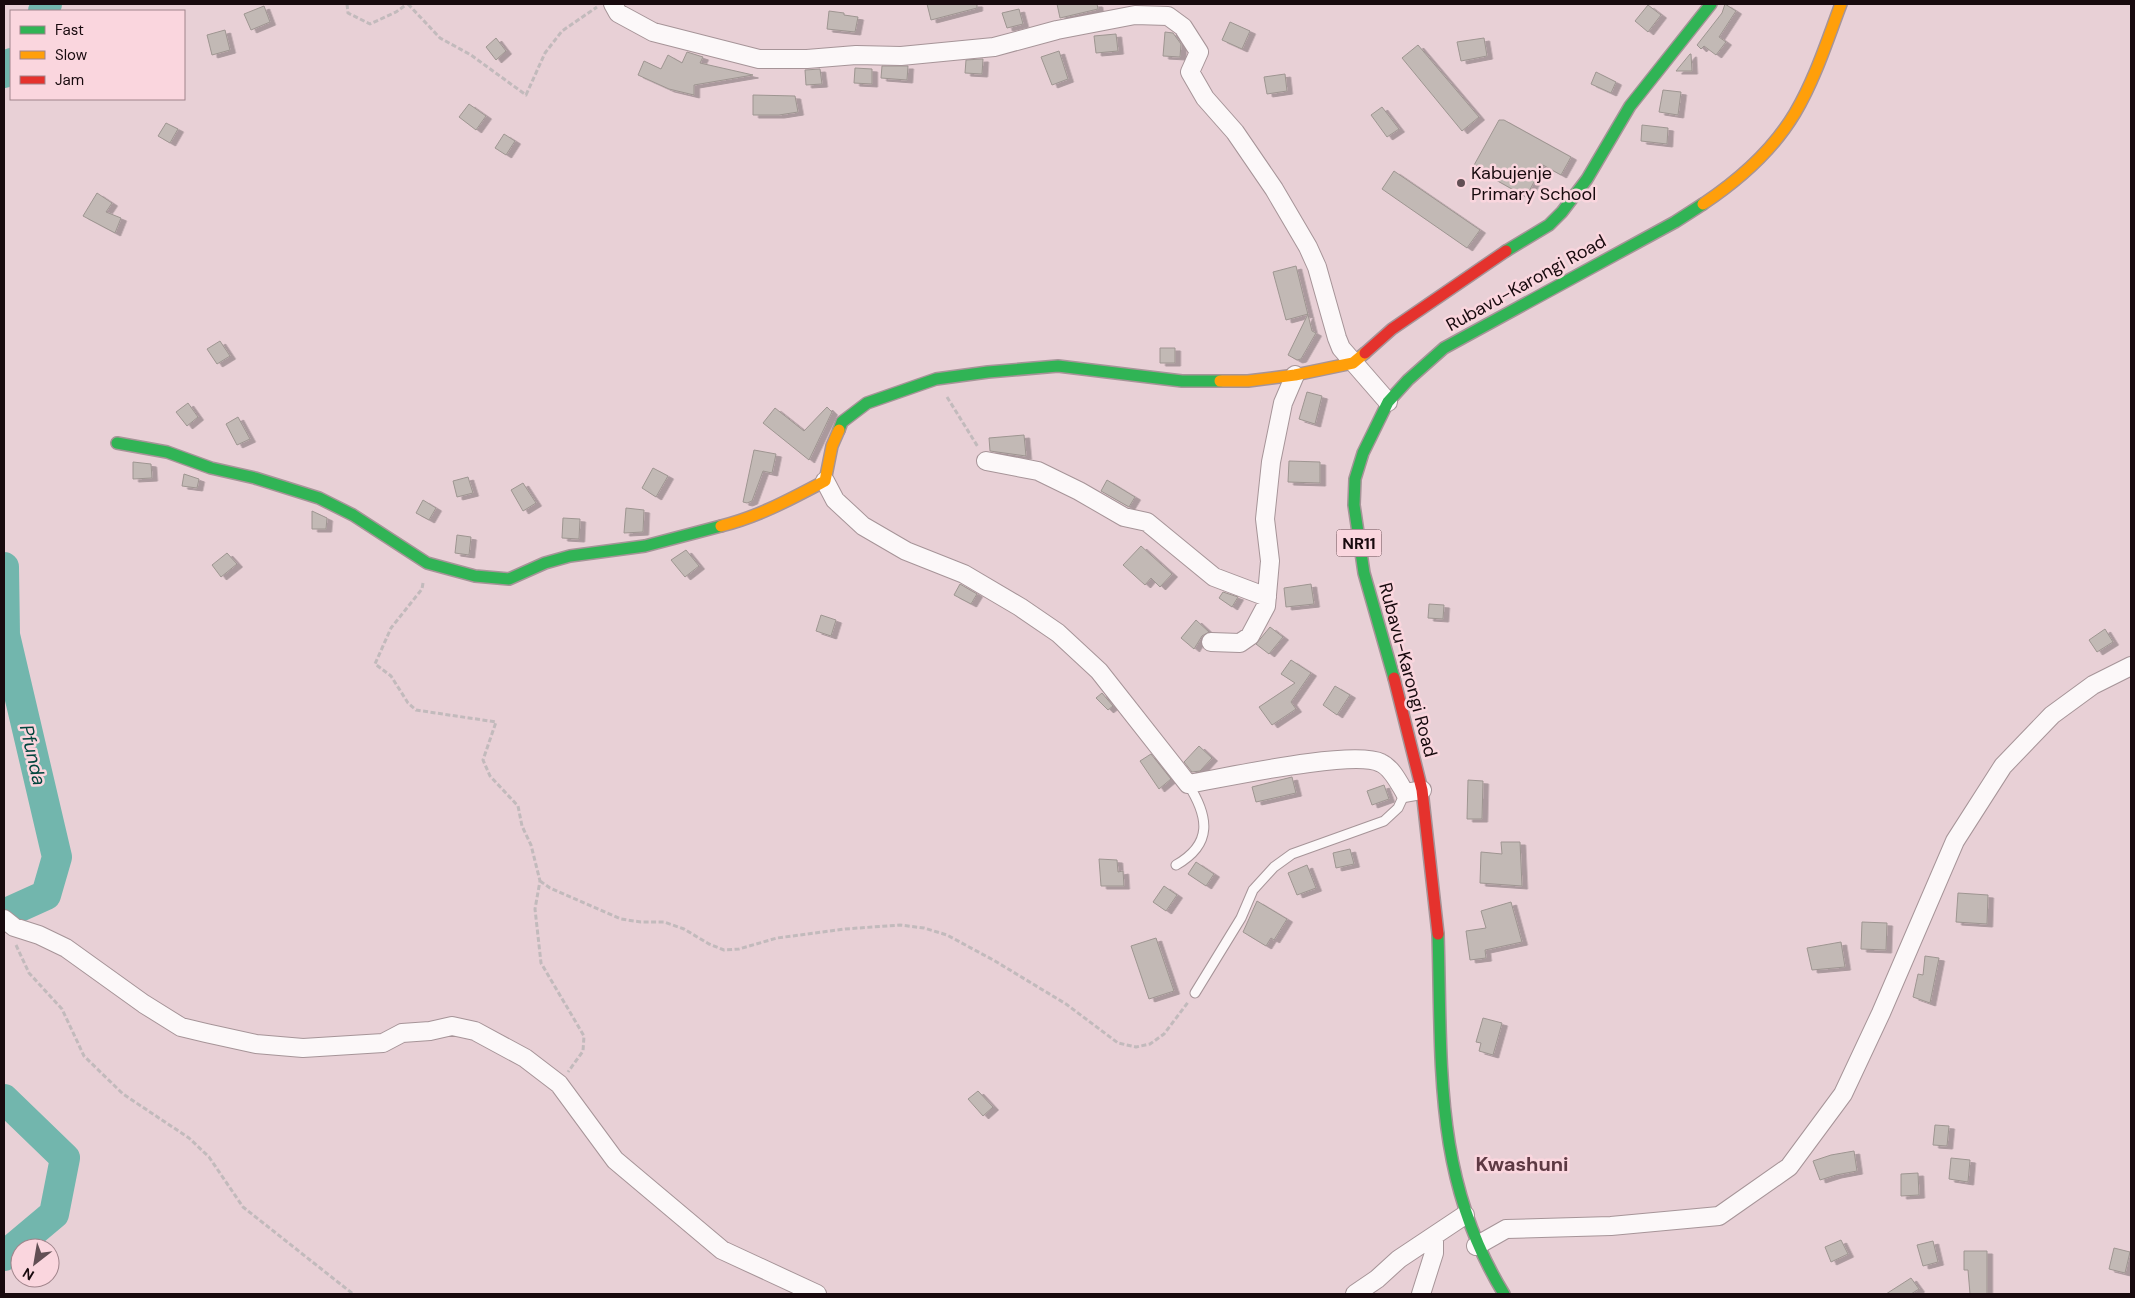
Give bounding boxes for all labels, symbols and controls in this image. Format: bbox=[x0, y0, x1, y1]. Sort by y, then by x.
legend bbox=[10, 10, 185, 100]
text: Fast bbox=[55, 20, 84, 40]
text: Slow bbox=[55, 45, 88, 65]
text: Jam bbox=[55, 70, 84, 90]
place label: Kabujenje Primary School bbox=[1471, 161, 1596, 206]
marker: Kabujenje Primary School bbox=[1455, 177, 1467, 189]
street label: Rubavu-Karongi Road bbox=[1442, 229, 1610, 337]
road number: NR11 bbox=[1336, 530, 1382, 556]
street label: Rubavu-Karongi Road bbox=[1373, 580, 1443, 760]
water label: Pfunda bbox=[14, 722, 52, 788]
district label: Kwashuni bbox=[1475, 1151, 1569, 1177]
north arrow bbox=[10, 1238, 60, 1288]
text: N bbox=[19, 1264, 37, 1284]

